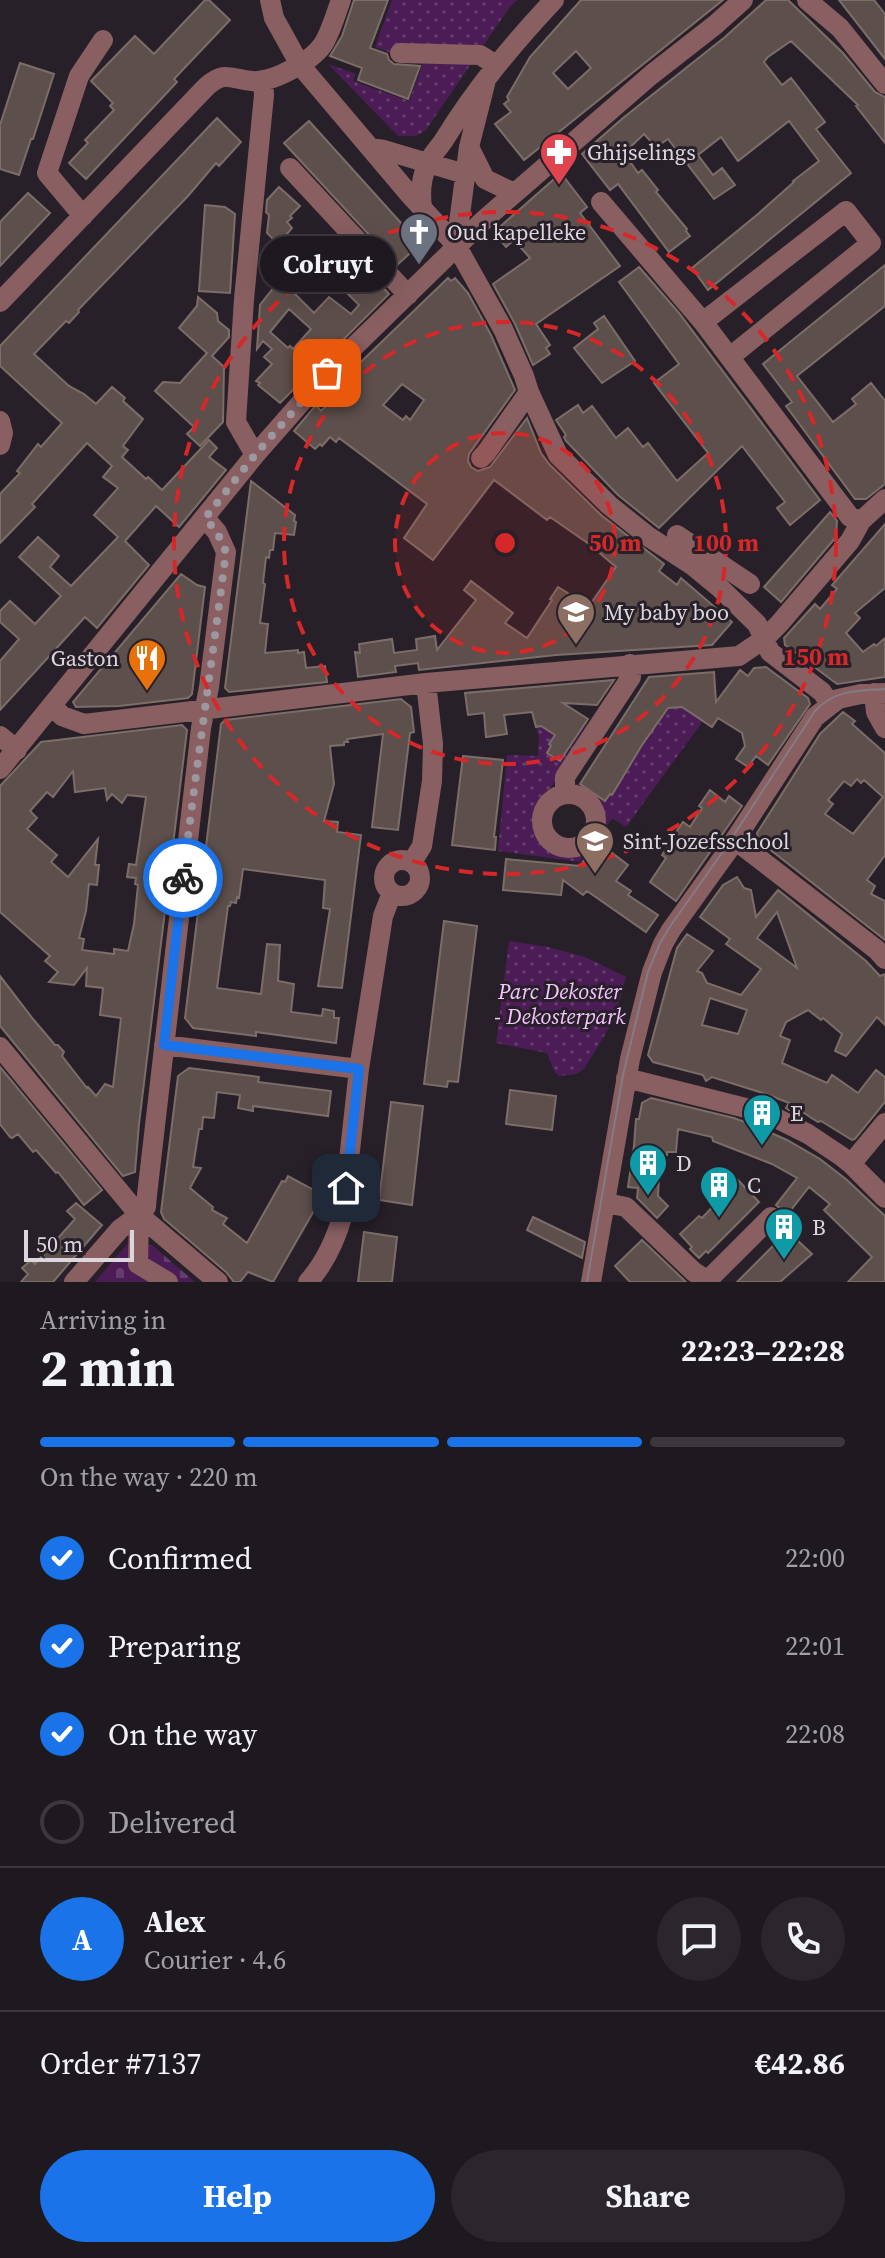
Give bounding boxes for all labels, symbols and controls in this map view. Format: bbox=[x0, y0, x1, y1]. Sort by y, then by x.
pharmacy icon: Ghijselings bbox=[538, 131, 580, 186]
place label: Ghijselings bbox=[587, 137, 696, 167]
church icon: Oud kapelleke bbox=[398, 211, 440, 266]
place label: Oud kapelleke bbox=[447, 217, 586, 247]
callout: Colruyt bbox=[259, 237, 395, 293]
text: Colruyt bbox=[283, 246, 373, 282]
pin bbox=[293, 339, 361, 407]
icon: bag bbox=[305, 351, 349, 395]
text: 50 m bbox=[589, 526, 642, 559]
text: 100 m bbox=[693, 526, 759, 559]
centre of rings bbox=[491, 529, 519, 557]
school or university icon: My baby boo bbox=[555, 591, 597, 646]
place label: My baby boo bbox=[604, 597, 729, 627]
restaurant icon: Gaston bbox=[126, 637, 168, 692]
text: 150 m bbox=[783, 640, 849, 673]
place label: Gaston bbox=[51, 643, 119, 673]
school or university icon: Sint-Jozefsschool bbox=[574, 820, 616, 875]
place label: Sint-Jozefsschool bbox=[623, 826, 790, 856]
courier bbox=[143, 838, 223, 918]
icon: bike bbox=[161, 856, 205, 900]
park label: Parc Dekoster - Dekosterpark bbox=[494, 976, 626, 1031]
building icon: E bbox=[741, 1092, 783, 1147]
place label: E bbox=[790, 1098, 803, 1128]
building icon: D bbox=[627, 1142, 669, 1197]
place label: D bbox=[676, 1148, 692, 1178]
pin bbox=[312, 1154, 380, 1222]
building icon: C bbox=[698, 1164, 740, 1219]
icon: home bbox=[324, 1166, 368, 1210]
place label: C bbox=[747, 1170, 761, 1200]
building icon: B bbox=[763, 1206, 805, 1261]
place label: B bbox=[812, 1212, 826, 1242]
scale bar bbox=[24, 1226, 134, 1262]
text: 50 m bbox=[36, 1229, 83, 1259]
text: Arriving in bbox=[40, 1302, 166, 1338]
text: 22:23–22:28 bbox=[681, 1330, 845, 1371]
text: 2 min bbox=[40, 1332, 175, 1403]
text: On the way · 220 m bbox=[40, 1459, 258, 1495]
icon: check bbox=[40, 1536, 84, 1580]
text: Confirmed bbox=[108, 1538, 252, 1579]
text: 22:00 bbox=[785, 1540, 845, 1576]
icon: check bbox=[40, 1624, 84, 1668]
text: Preparing bbox=[108, 1626, 241, 1667]
text: 22:01 bbox=[785, 1628, 845, 1664]
icon: check bbox=[40, 1712, 84, 1756]
text: On the way bbox=[108, 1714, 257, 1755]
text: 22:08 bbox=[785, 1716, 845, 1752]
text: Delivered bbox=[108, 1802, 236, 1843]
button: chat bbox=[657, 1897, 741, 1981]
button: phone bbox=[761, 1897, 845, 1981]
text: Alex bbox=[144, 1901, 206, 1942]
text: A bbox=[72, 1919, 92, 1960]
text: Courier · 4.6 bbox=[144, 1942, 286, 1978]
text: Order #7137 bbox=[40, 2043, 201, 2084]
text: €42.86 bbox=[755, 2043, 845, 2084]
button: Help bbox=[40, 2150, 435, 2242]
button: Share bbox=[451, 2150, 845, 2242]

